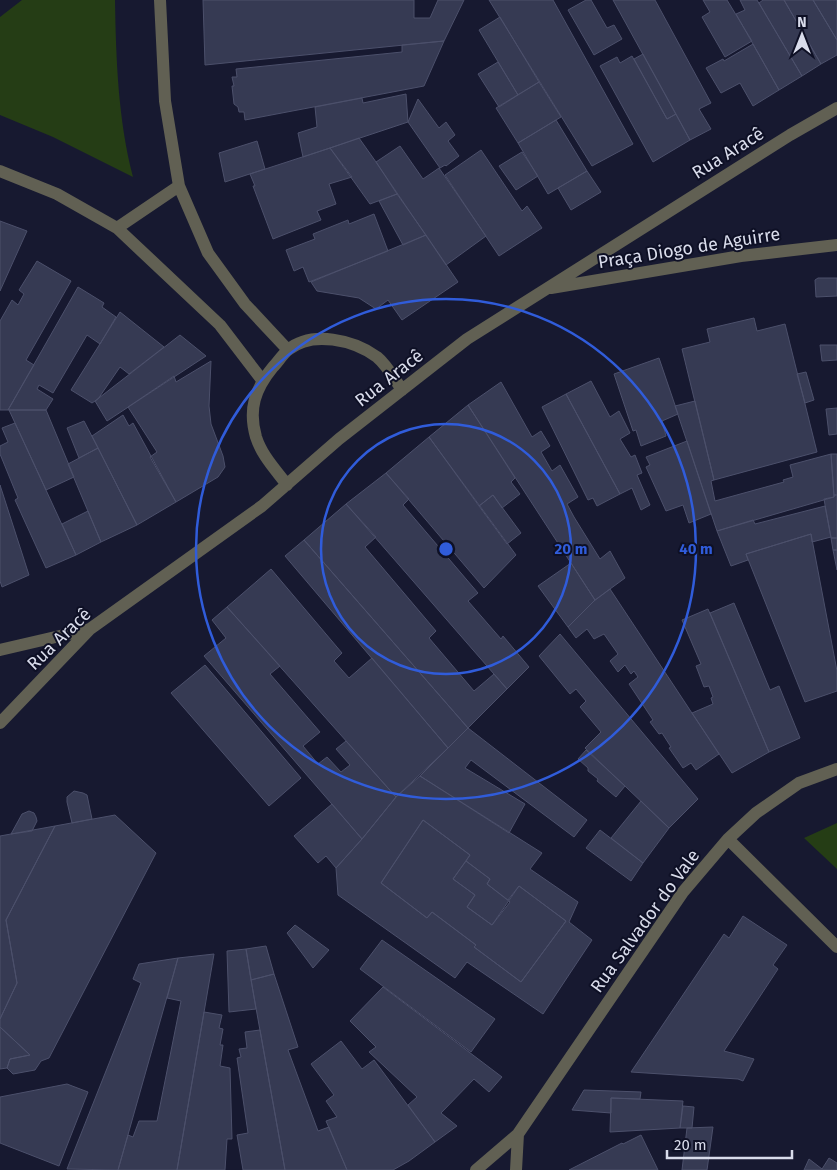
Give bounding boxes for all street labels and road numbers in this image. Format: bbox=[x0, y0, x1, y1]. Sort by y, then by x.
street label: Rua Aracê bbox=[688, 122, 768, 184]
street label: Praça Diogo de Aguirre bbox=[596, 223, 782, 273]
street label: Rua Aracê bbox=[351, 345, 427, 411]
street label: Rua Aracê bbox=[22, 603, 96, 675]
street label: Rua Salvador do Vale bbox=[586, 845, 704, 997]

